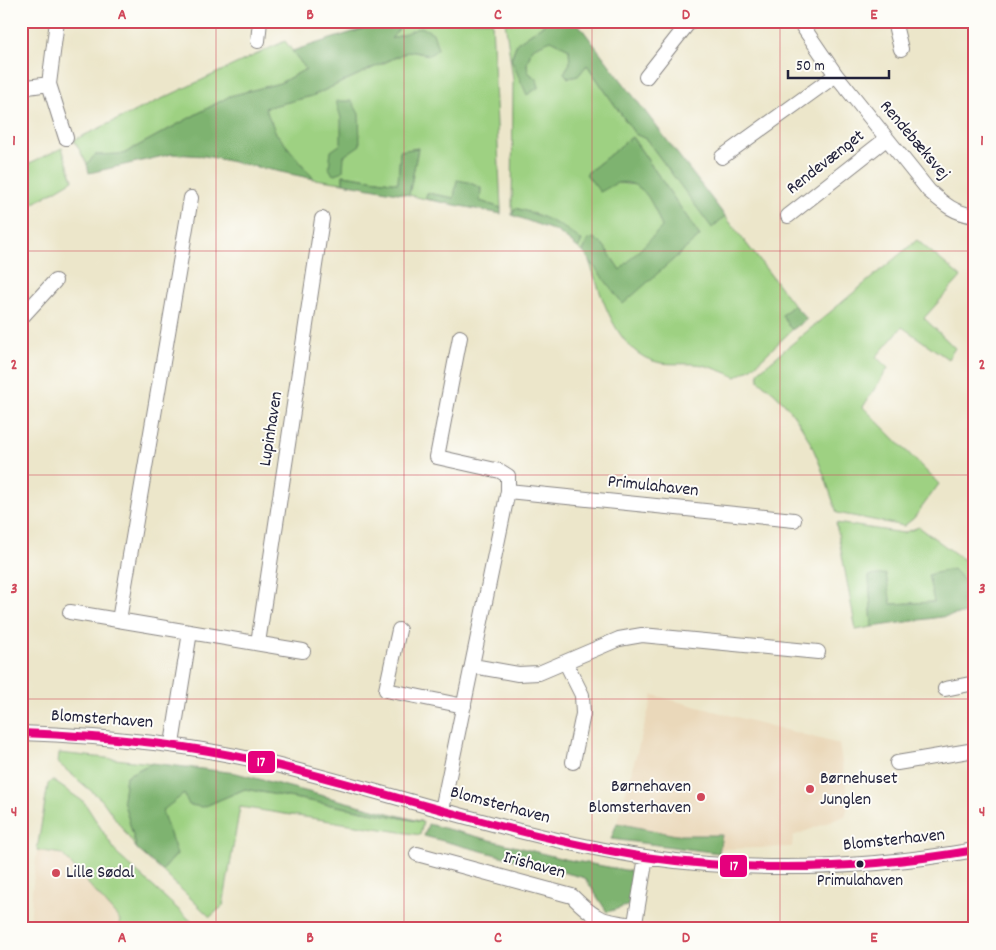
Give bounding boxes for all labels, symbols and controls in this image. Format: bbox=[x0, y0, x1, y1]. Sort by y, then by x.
text: A bbox=[118, 4, 127, 27]
text: B bbox=[306, 4, 314, 27]
text: C bbox=[494, 4, 502, 27]
text: D bbox=[682, 4, 691, 27]
text: E bbox=[870, 4, 878, 27]
scale bar bbox=[788, 48, 890, 80]
text: 50 m bbox=[796, 56, 825, 78]
street label: Rendebæksvej bbox=[873, 95, 955, 187]
street label: Rendevænget bbox=[782, 124, 871, 202]
text: 1 bbox=[12, 130, 16, 153]
text: 1 bbox=[980, 130, 984, 153]
text: 2 bbox=[11, 354, 18, 377]
text: 2 bbox=[979, 354, 986, 377]
street label: Lupinhaven bbox=[254, 390, 290, 468]
street label: Primulahaven bbox=[606, 470, 700, 504]
text: 3 bbox=[10, 578, 18, 601]
text: 3 bbox=[978, 578, 986, 601]
street label: Blomsterhaven bbox=[50, 704, 154, 736]
line badge: 17 bbox=[247, 750, 276, 774]
text: 17 bbox=[257, 753, 266, 773]
place label: Børnehuset Junglen bbox=[820, 767, 898, 813]
place label: Børnehaven Blomsterhaven bbox=[589, 775, 691, 821]
street label: Blomsterhaven bbox=[447, 781, 553, 831]
marker: Børnehuset Junglen bbox=[804, 783, 816, 795]
marker: Børnehaven Blomsterhaven bbox=[695, 791, 707, 803]
text: 4 bbox=[11, 801, 17, 824]
text: 4 bbox=[979, 801, 985, 824]
street label: Blomsterhaven bbox=[842, 823, 946, 859]
street label: Irishaven bbox=[500, 846, 568, 886]
line badge: 17 bbox=[719, 854, 748, 878]
text: 17 bbox=[730, 857, 739, 877]
marker: Primulahaven bbox=[855, 859, 865, 869]
place label: Lille Sødal bbox=[66, 861, 135, 886]
marker: Lille Sødal bbox=[50, 867, 62, 879]
place label: Primulahaven bbox=[817, 870, 903, 894]
text: A bbox=[118, 927, 127, 950]
text: B bbox=[306, 927, 314, 950]
text: C bbox=[494, 927, 502, 950]
text: D bbox=[682, 927, 691, 950]
text: E bbox=[870, 927, 878, 950]

